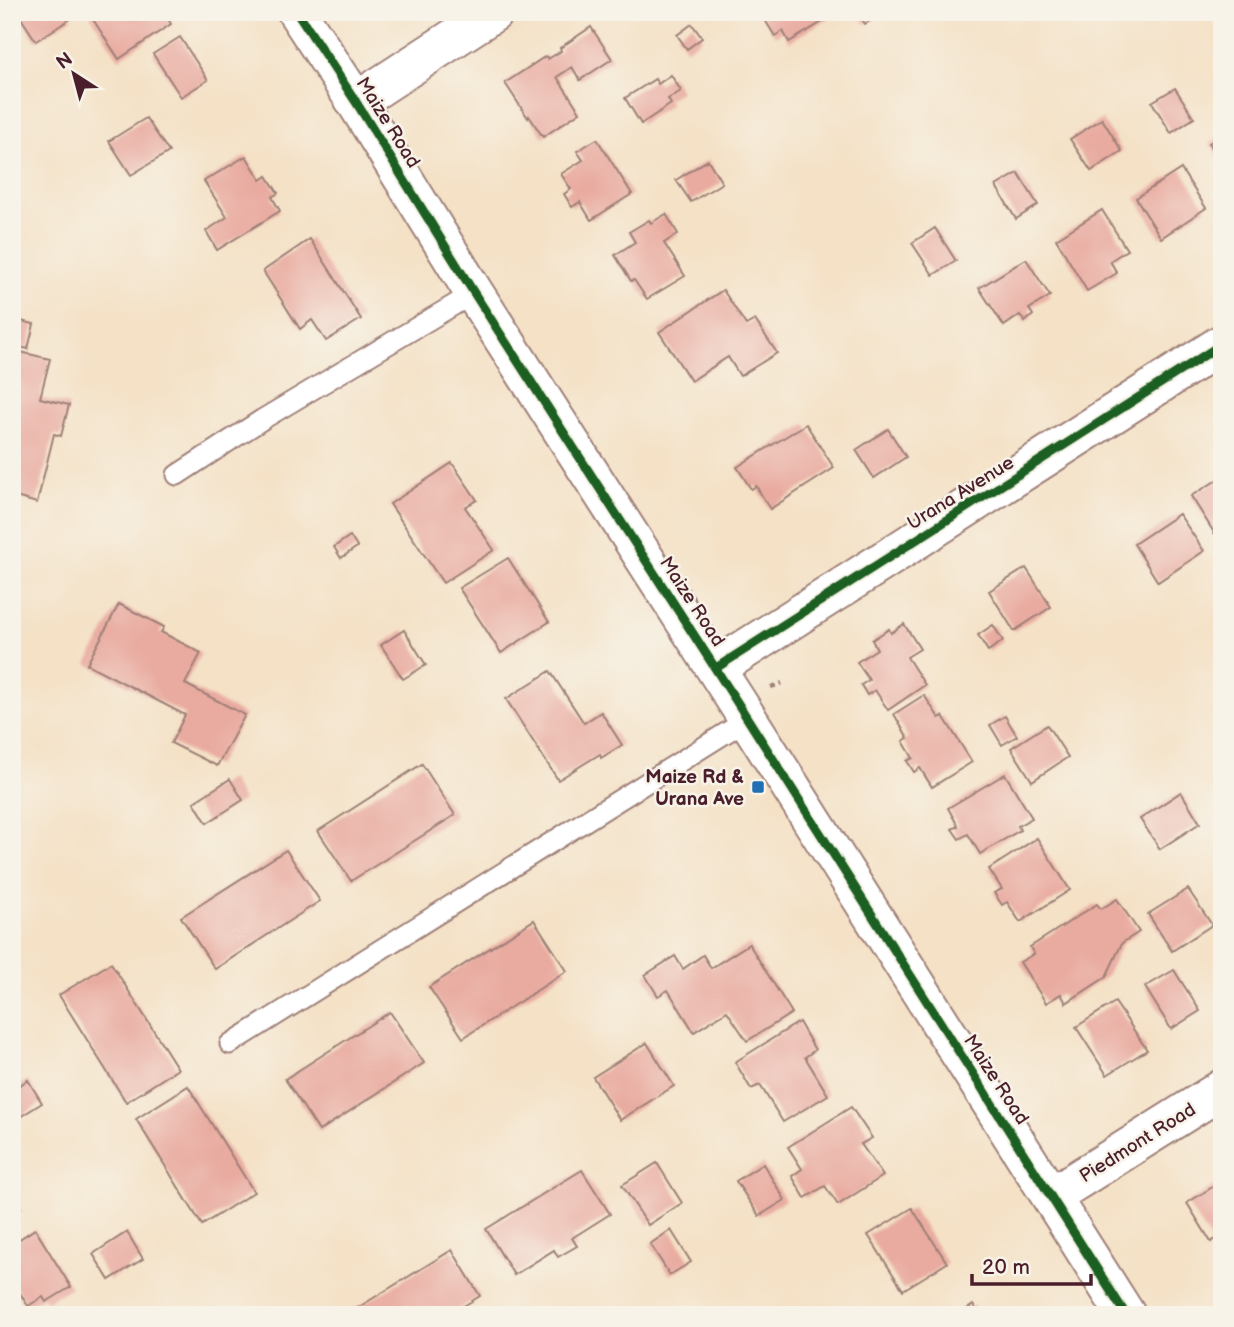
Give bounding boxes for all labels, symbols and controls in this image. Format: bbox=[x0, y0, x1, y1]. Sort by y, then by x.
north arrow bbox=[38, 38, 108, 108]
text: N bbox=[52, 48, 77, 75]
street label: Maize Road bbox=[351, 73, 425, 172]
street label: Urana Avenue bbox=[903, 451, 1018, 535]
street label: Maize Road bbox=[654, 552, 729, 651]
place label: Maize Rd & Urana Ave bbox=[645, 766, 744, 811]
marker: Maize Rd & Urana Ave bbox=[750, 779, 766, 795]
street label: Maize Road bbox=[958, 1030, 1033, 1129]
street label: Piedmont Road bbox=[1075, 1098, 1200, 1188]
scale bar bbox=[972, 1243, 1090, 1287]
text: 20 m bbox=[982, 1255, 1030, 1280]

